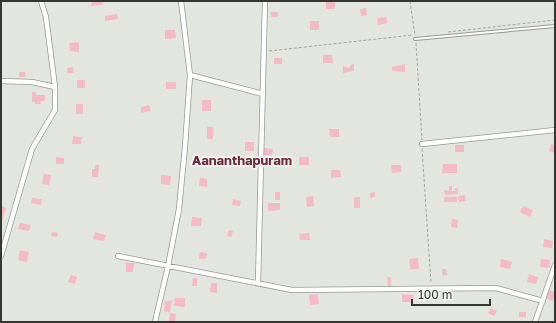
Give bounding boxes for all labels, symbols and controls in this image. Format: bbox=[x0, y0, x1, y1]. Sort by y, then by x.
district label: Aananthapuram bbox=[192, 152, 292, 168]
scale bar bbox=[412, 281, 490, 307]
text: 100 m bbox=[418, 287, 452, 302]

